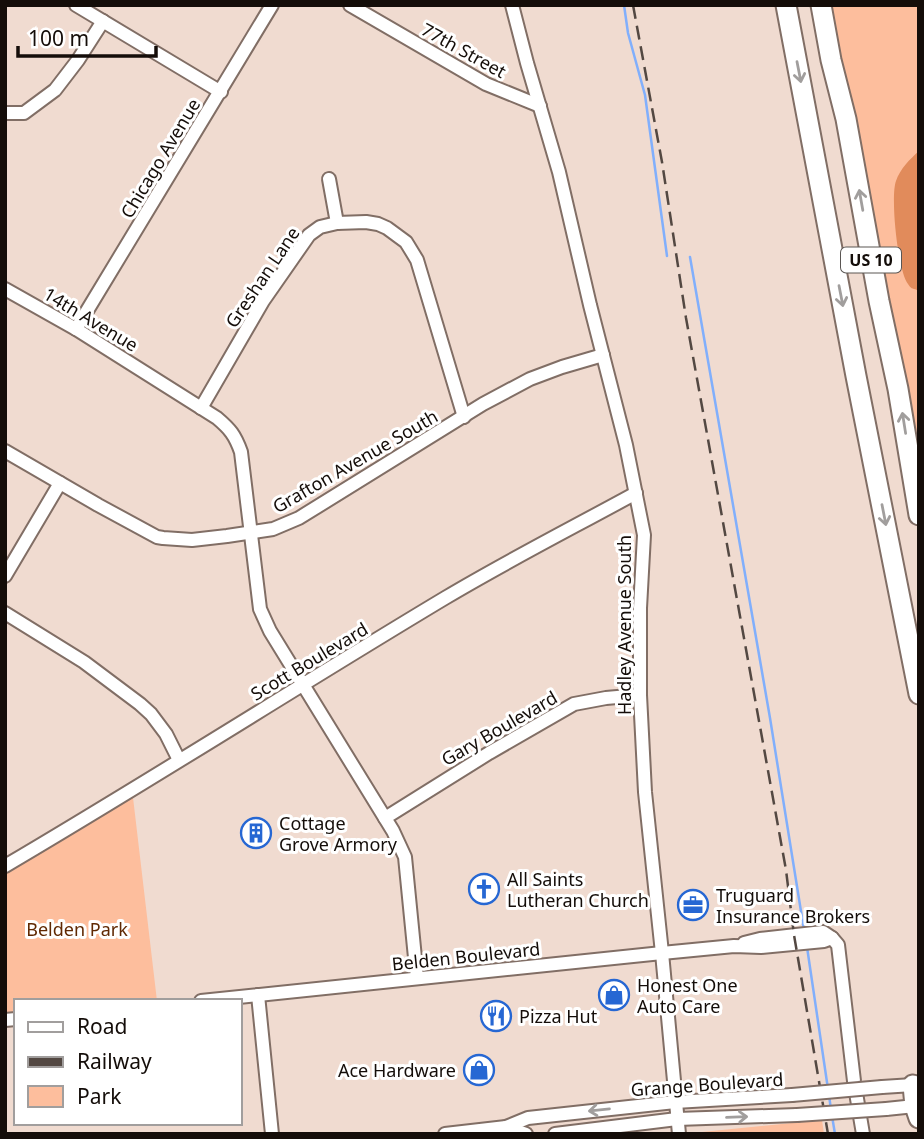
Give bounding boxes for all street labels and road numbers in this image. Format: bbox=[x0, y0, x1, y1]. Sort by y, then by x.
street label: 77th Street bbox=[417, 17, 511, 83]
street label: Chicago Avenue bbox=[115, 94, 205, 222]
street label: Greshan Lane bbox=[219, 222, 305, 332]
road number: US 10 bbox=[841, 248, 901, 272]
street label: 14th Avenue bbox=[39, 281, 143, 357]
street label: Grafton Avenue South bbox=[268, 404, 442, 518]
street label: Hadley Avenue South bbox=[612, 535, 636, 715]
street label: Scott Boulevard bbox=[246, 617, 372, 705]
street label: Gary Boulevard bbox=[437, 685, 561, 771]
street label: Belden Boulevard bbox=[391, 936, 541, 976]
street label: Grange Boulevard bbox=[630, 1067, 784, 1101]

